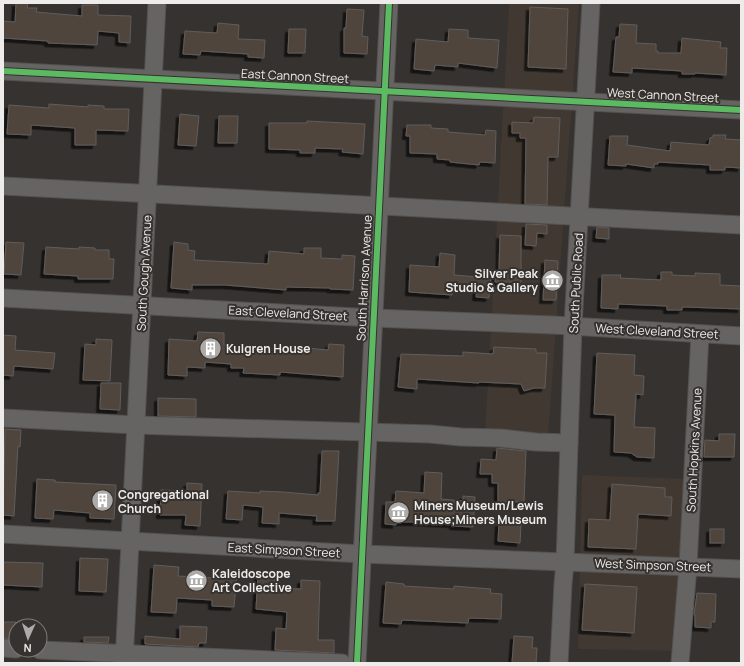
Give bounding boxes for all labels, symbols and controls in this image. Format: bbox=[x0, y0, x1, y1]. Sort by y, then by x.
street label: East Cannon Street bbox=[240, 65, 350, 87]
street label: West Cannon Street bbox=[606, 84, 720, 106]
street label: South Gough Avenue bbox=[132, 214, 156, 332]
street label: South Harrison Avenue bbox=[352, 214, 376, 342]
street label: South Public Road bbox=[565, 232, 587, 334]
place label: Silver Peak Studio & Gallery bbox=[445, 265, 539, 296]
museum icon: Silver Peak Studio & Gallery bbox=[540, 267, 566, 293]
street label: East Cleveland Street bbox=[228, 301, 348, 325]
street label: West Cleveland Street bbox=[595, 319, 719, 343]
building icon: Kulgren House bbox=[197, 335, 223, 361]
place label: Kulgren House bbox=[226, 340, 311, 357]
street label: South Hopkins Avenue bbox=[682, 388, 706, 512]
place label: Congregational Church bbox=[118, 486, 209, 517]
building icon: Congregational Church bbox=[90, 488, 116, 514]
place label: Miners Museum/Lewis House;Miners Museum bbox=[414, 497, 547, 528]
museum icon: Miners Museum/Lewis House;Miners Museum bbox=[386, 499, 412, 525]
street label: East Simpson Street bbox=[227, 539, 341, 561]
street label: West Simpson Street bbox=[594, 554, 712, 576]
place label: Kaleidoscope Art Collective bbox=[212, 565, 292, 596]
museum icon: Kaleidoscope Art Collective bbox=[184, 567, 210, 593]
north arrow bbox=[8, 618, 48, 658]
text: N bbox=[23, 641, 32, 656]

